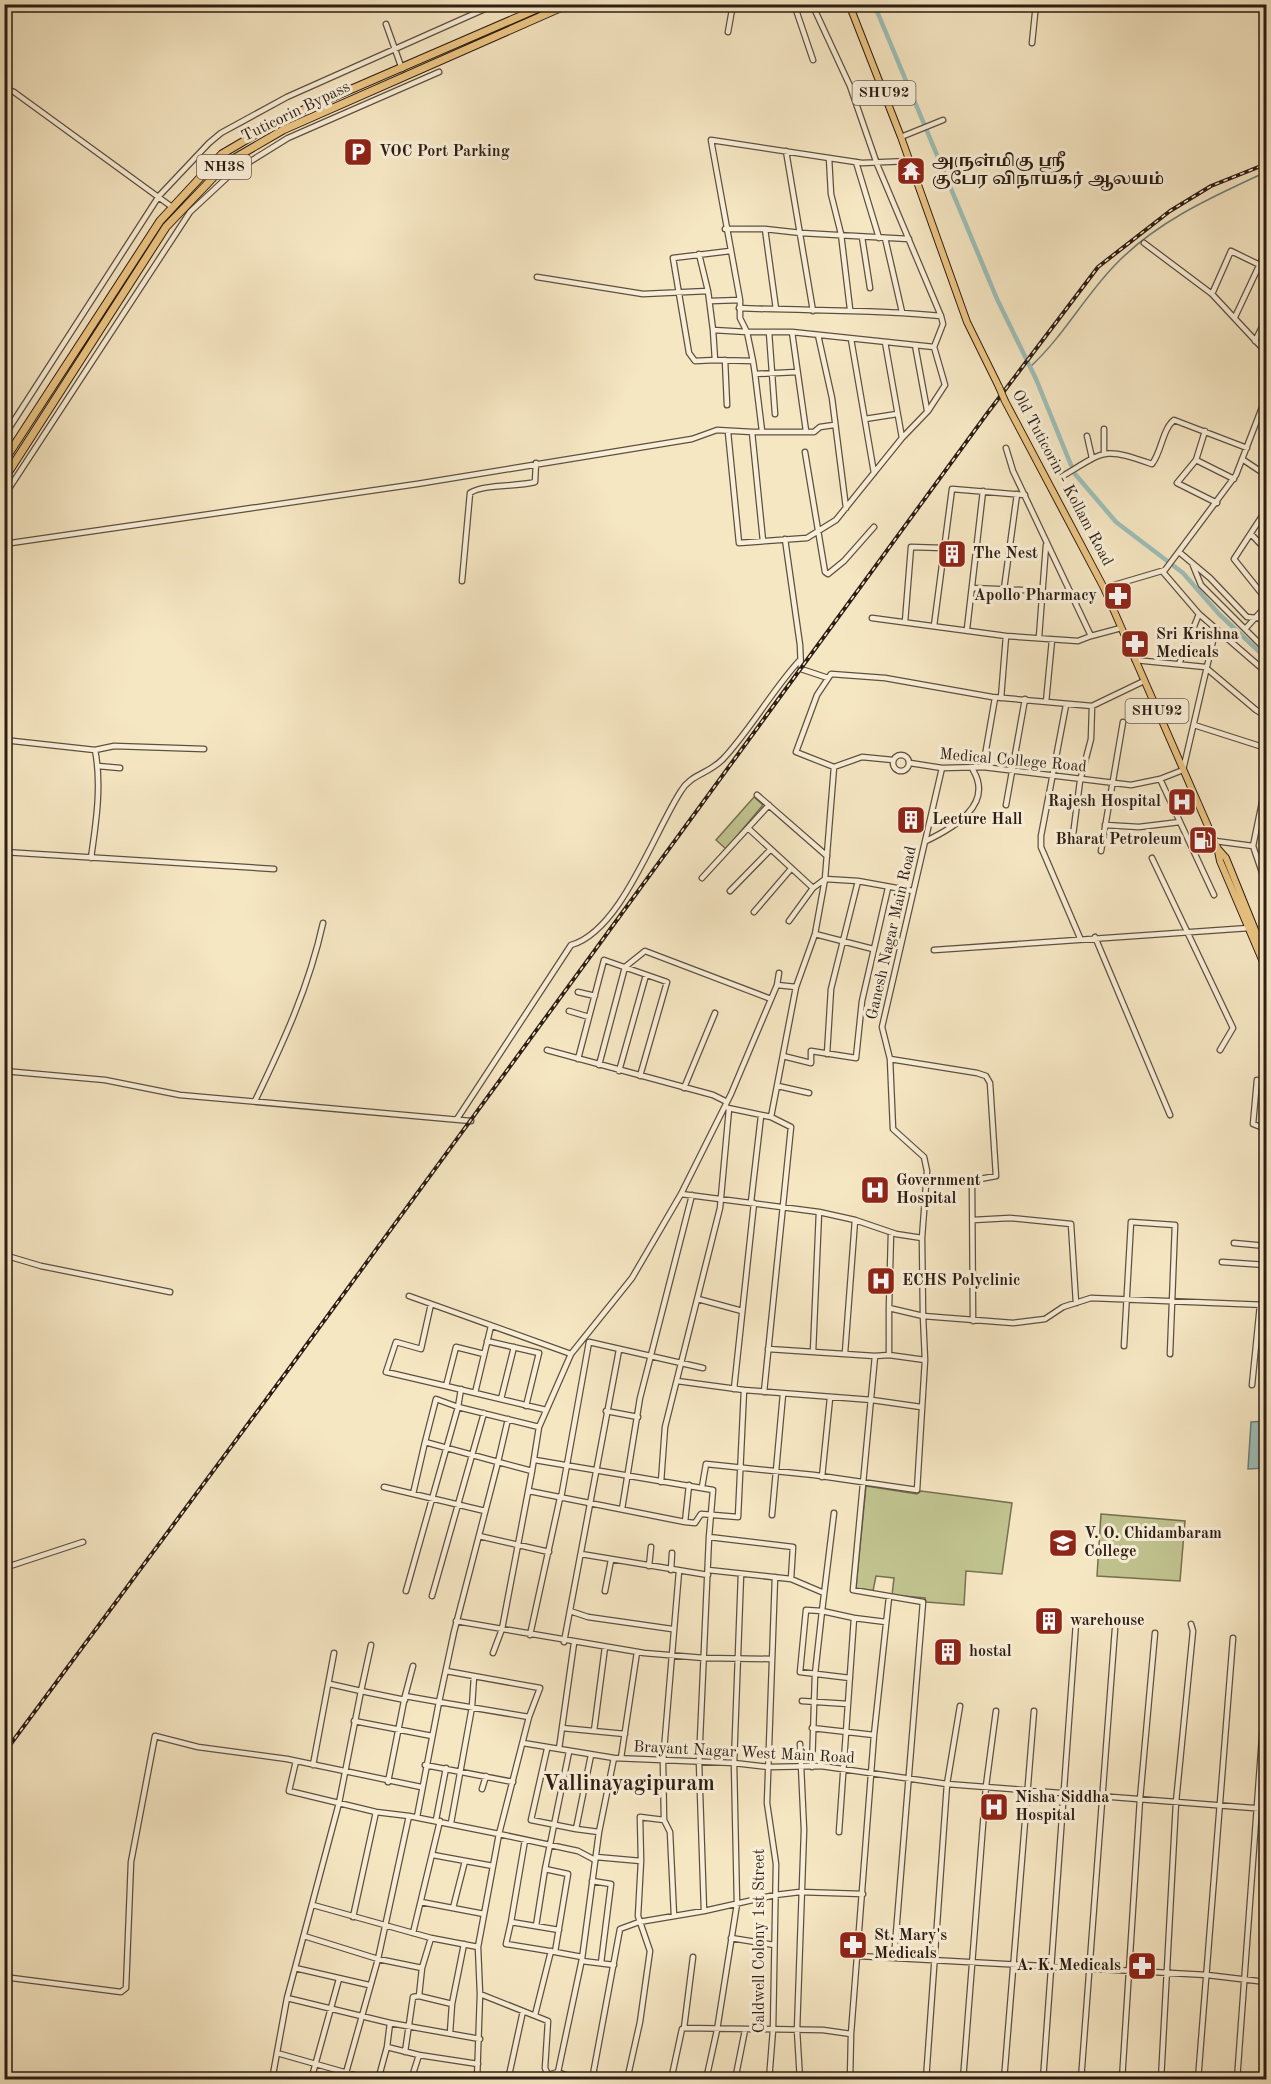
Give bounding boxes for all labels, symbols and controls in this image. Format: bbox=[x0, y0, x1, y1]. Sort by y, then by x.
street label: Tuticorin Bypass bbox=[239, 79, 353, 145]
road number: SHU92 bbox=[852, 81, 916, 105]
parking icon: VOC Port Parking bbox=[342, 136, 374, 168]
place label: VOC Port Parking bbox=[379, 144, 510, 160]
place label: அருள்மிகு ஶ்ரீ குபேர விநாயகர் ஆலயம் bbox=[932, 151, 1164, 191]
road number: NH38 bbox=[197, 155, 251, 179]
temple icon: அருள்மிகு ஶ்ரீ குபேர விநாயகர் ஆலயம் bbox=[895, 155, 927, 187]
street label: Old Tuticorin - Kollam Road bbox=[1009, 387, 1115, 569]
building icon: The Nest bbox=[936, 538, 968, 570]
place label: The Nest bbox=[973, 546, 1038, 562]
pharmacy icon: Apollo Pharmacy bbox=[1102, 580, 1134, 612]
place label: Apollo Pharmacy bbox=[974, 588, 1097, 604]
place label: Sri Krishna Medicals bbox=[1156, 627, 1239, 661]
pharmacy icon: Sri Krishna Medicals bbox=[1119, 628, 1151, 660]
road number: SHU92 bbox=[1126, 699, 1188, 723]
street label: Medical College Road bbox=[939, 747, 1087, 775]
hospital icon: Rajesh Hospital bbox=[1166, 786, 1198, 818]
place label: Rajesh Hospital bbox=[1048, 794, 1161, 810]
building icon: Lecture Hall bbox=[895, 804, 927, 836]
place label: Lecture Hall bbox=[932, 812, 1023, 828]
fuel station icon: Bharat Petroleum bbox=[1187, 824, 1219, 856]
place label: Bharat Petroleum bbox=[1055, 832, 1182, 848]
street label: Ganesh Nagar Main Road bbox=[864, 845, 920, 1021]
place label: Government Hospital bbox=[896, 1173, 981, 1207]
hospital icon: Government Hospital bbox=[859, 1174, 891, 1206]
hospital icon: ECHS Polyclinic bbox=[865, 1265, 897, 1297]
place label: ECHS Polyclinic bbox=[902, 1273, 1020, 1289]
place label: V. O. Chidambaram College bbox=[1084, 1526, 1222, 1560]
school or university icon: V. O. Chidambaram College bbox=[1047, 1527, 1079, 1559]
building icon: warehouse bbox=[1033, 1605, 1065, 1637]
place label: warehouse bbox=[1070, 1613, 1145, 1629]
building icon: hostal bbox=[932, 1636, 964, 1668]
place label: hostal bbox=[969, 1644, 1012, 1660]
street label: Brayant Nagar West Main Road bbox=[633, 1739, 855, 1767]
district label: Vallinayagipuram bbox=[543, 1773, 715, 1795]
place label: Nisha Siddha Hospital bbox=[1015, 1790, 1109, 1824]
hospital icon: Nisha Siddha Hospital bbox=[978, 1791, 1010, 1823]
street label: Caldwell Colony 1st Street bbox=[752, 1848, 768, 2033]
place label: St. Mary's Medicals bbox=[874, 1928, 947, 1962]
pharmacy icon: St. Mary's Medicals bbox=[837, 1929, 869, 1961]
pharmacy icon: A. K. Medicals bbox=[1126, 1950, 1158, 1982]
place label: A. K. Medicals bbox=[1016, 1958, 1121, 1974]

